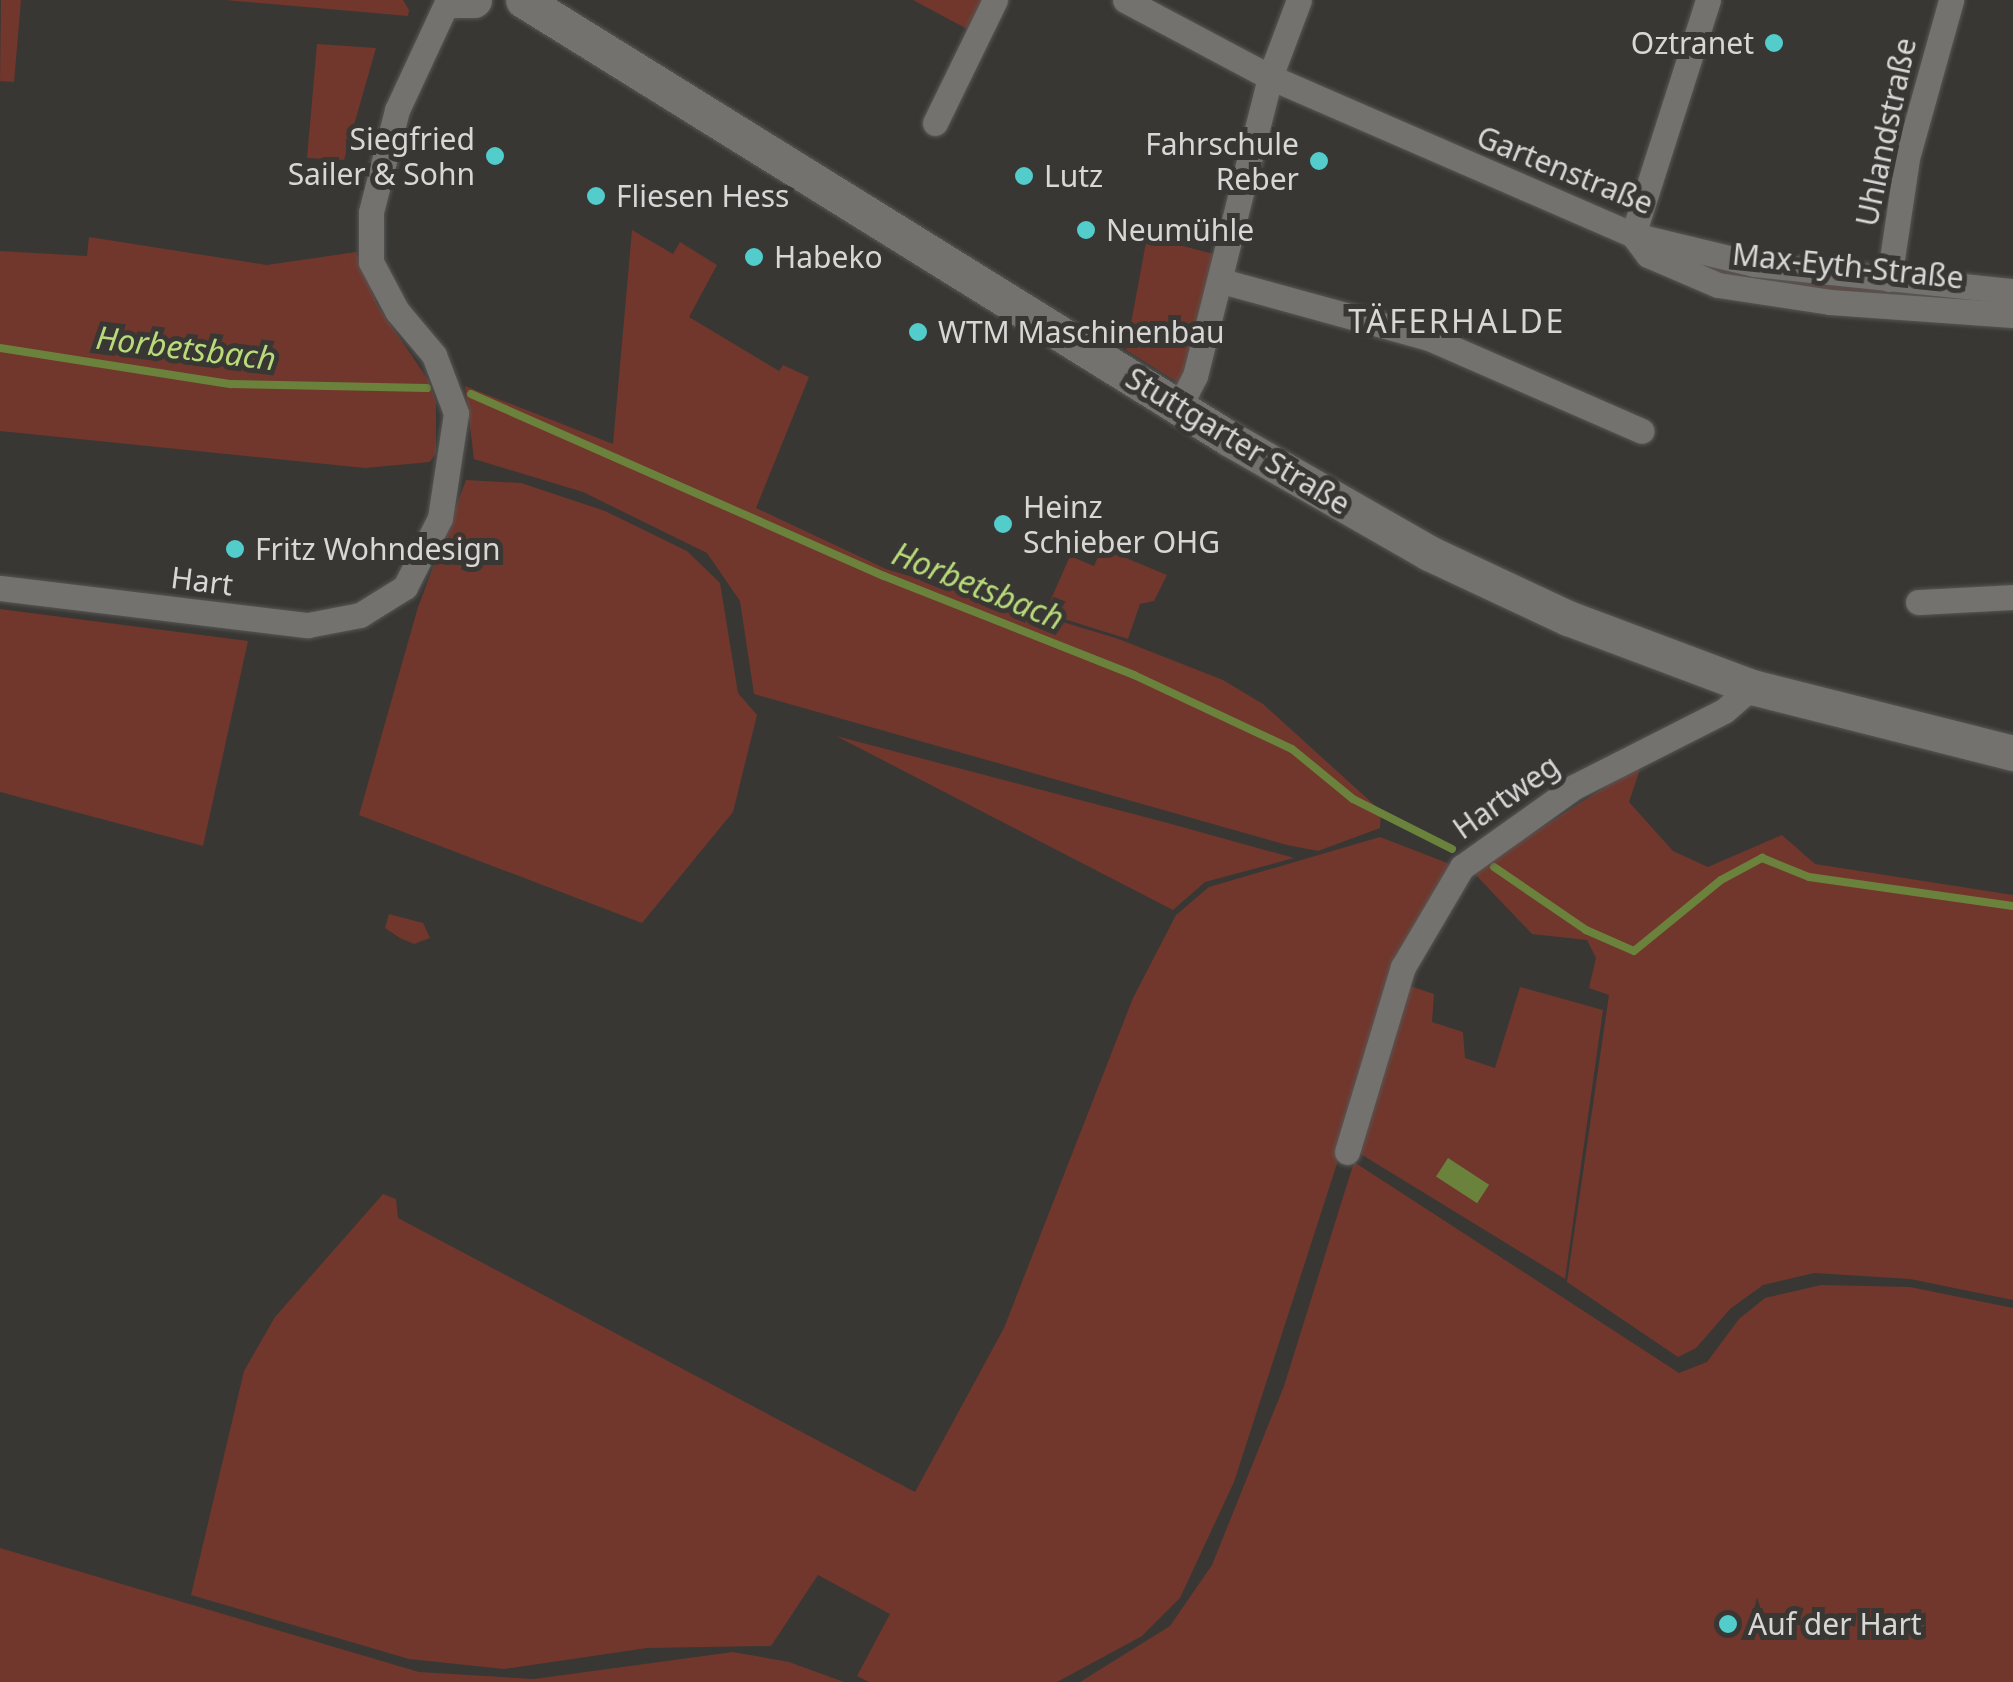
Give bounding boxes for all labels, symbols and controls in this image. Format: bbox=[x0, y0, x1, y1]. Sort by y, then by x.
place label: Oztranet bbox=[1631, 25, 1754, 61]
marker: Oztranet bbox=[1763, 32, 1785, 54]
street label: Uhlandstraße bbox=[1848, 35, 1924, 229]
street label: Gartenstraße bbox=[1472, 118, 1658, 222]
place label: Siegfried Sailer & Sohn bbox=[288, 121, 475, 192]
place label: Fahrschule Reber bbox=[1145, 126, 1299, 196]
marker: Siegfried Sailer & Sohn bbox=[484, 145, 506, 167]
marker: Fahrschule Reber bbox=[1308, 150, 1330, 172]
place label: Lutz bbox=[1044, 158, 1103, 194]
marker: Lutz bbox=[1013, 165, 1035, 187]
place label: Fliesen Hess bbox=[616, 178, 789, 214]
marker: Fliesen Hess bbox=[585, 185, 607, 207]
place label: Neumühle bbox=[1106, 212, 1254, 248]
marker: Neumühle bbox=[1075, 219, 1097, 241]
street label: Max-Eyth-Straße bbox=[1731, 236, 1965, 296]
place label: Habeko bbox=[774, 239, 883, 275]
marker: Habeko bbox=[743, 246, 765, 268]
district label: TÄFERHALDE bbox=[1348, 302, 1566, 340]
place label: WTM Maschinenbau bbox=[938, 314, 1224, 350]
water label: Horbetsbach bbox=[94, 318, 278, 378]
marker: WTM Maschinenbau bbox=[907, 321, 929, 343]
street label: Stuttgarter Straße bbox=[1119, 360, 1357, 522]
place label: Heinz Schieber OHG bbox=[1023, 489, 1220, 560]
marker: Heinz Schieber OHG bbox=[992, 513, 1014, 535]
place label: Fritz Wohndesign bbox=[255, 531, 500, 567]
water label: Horbetsbach bbox=[887, 534, 1069, 638]
marker: Fritz Wohndesign bbox=[224, 538, 246, 560]
street label: Hart bbox=[169, 559, 235, 603]
street label: Hartweg bbox=[1446, 747, 1566, 847]
place label: Auf der Hart bbox=[1748, 1606, 1922, 1642]
marker: Auf der Hart bbox=[1717, 1613, 1739, 1635]

